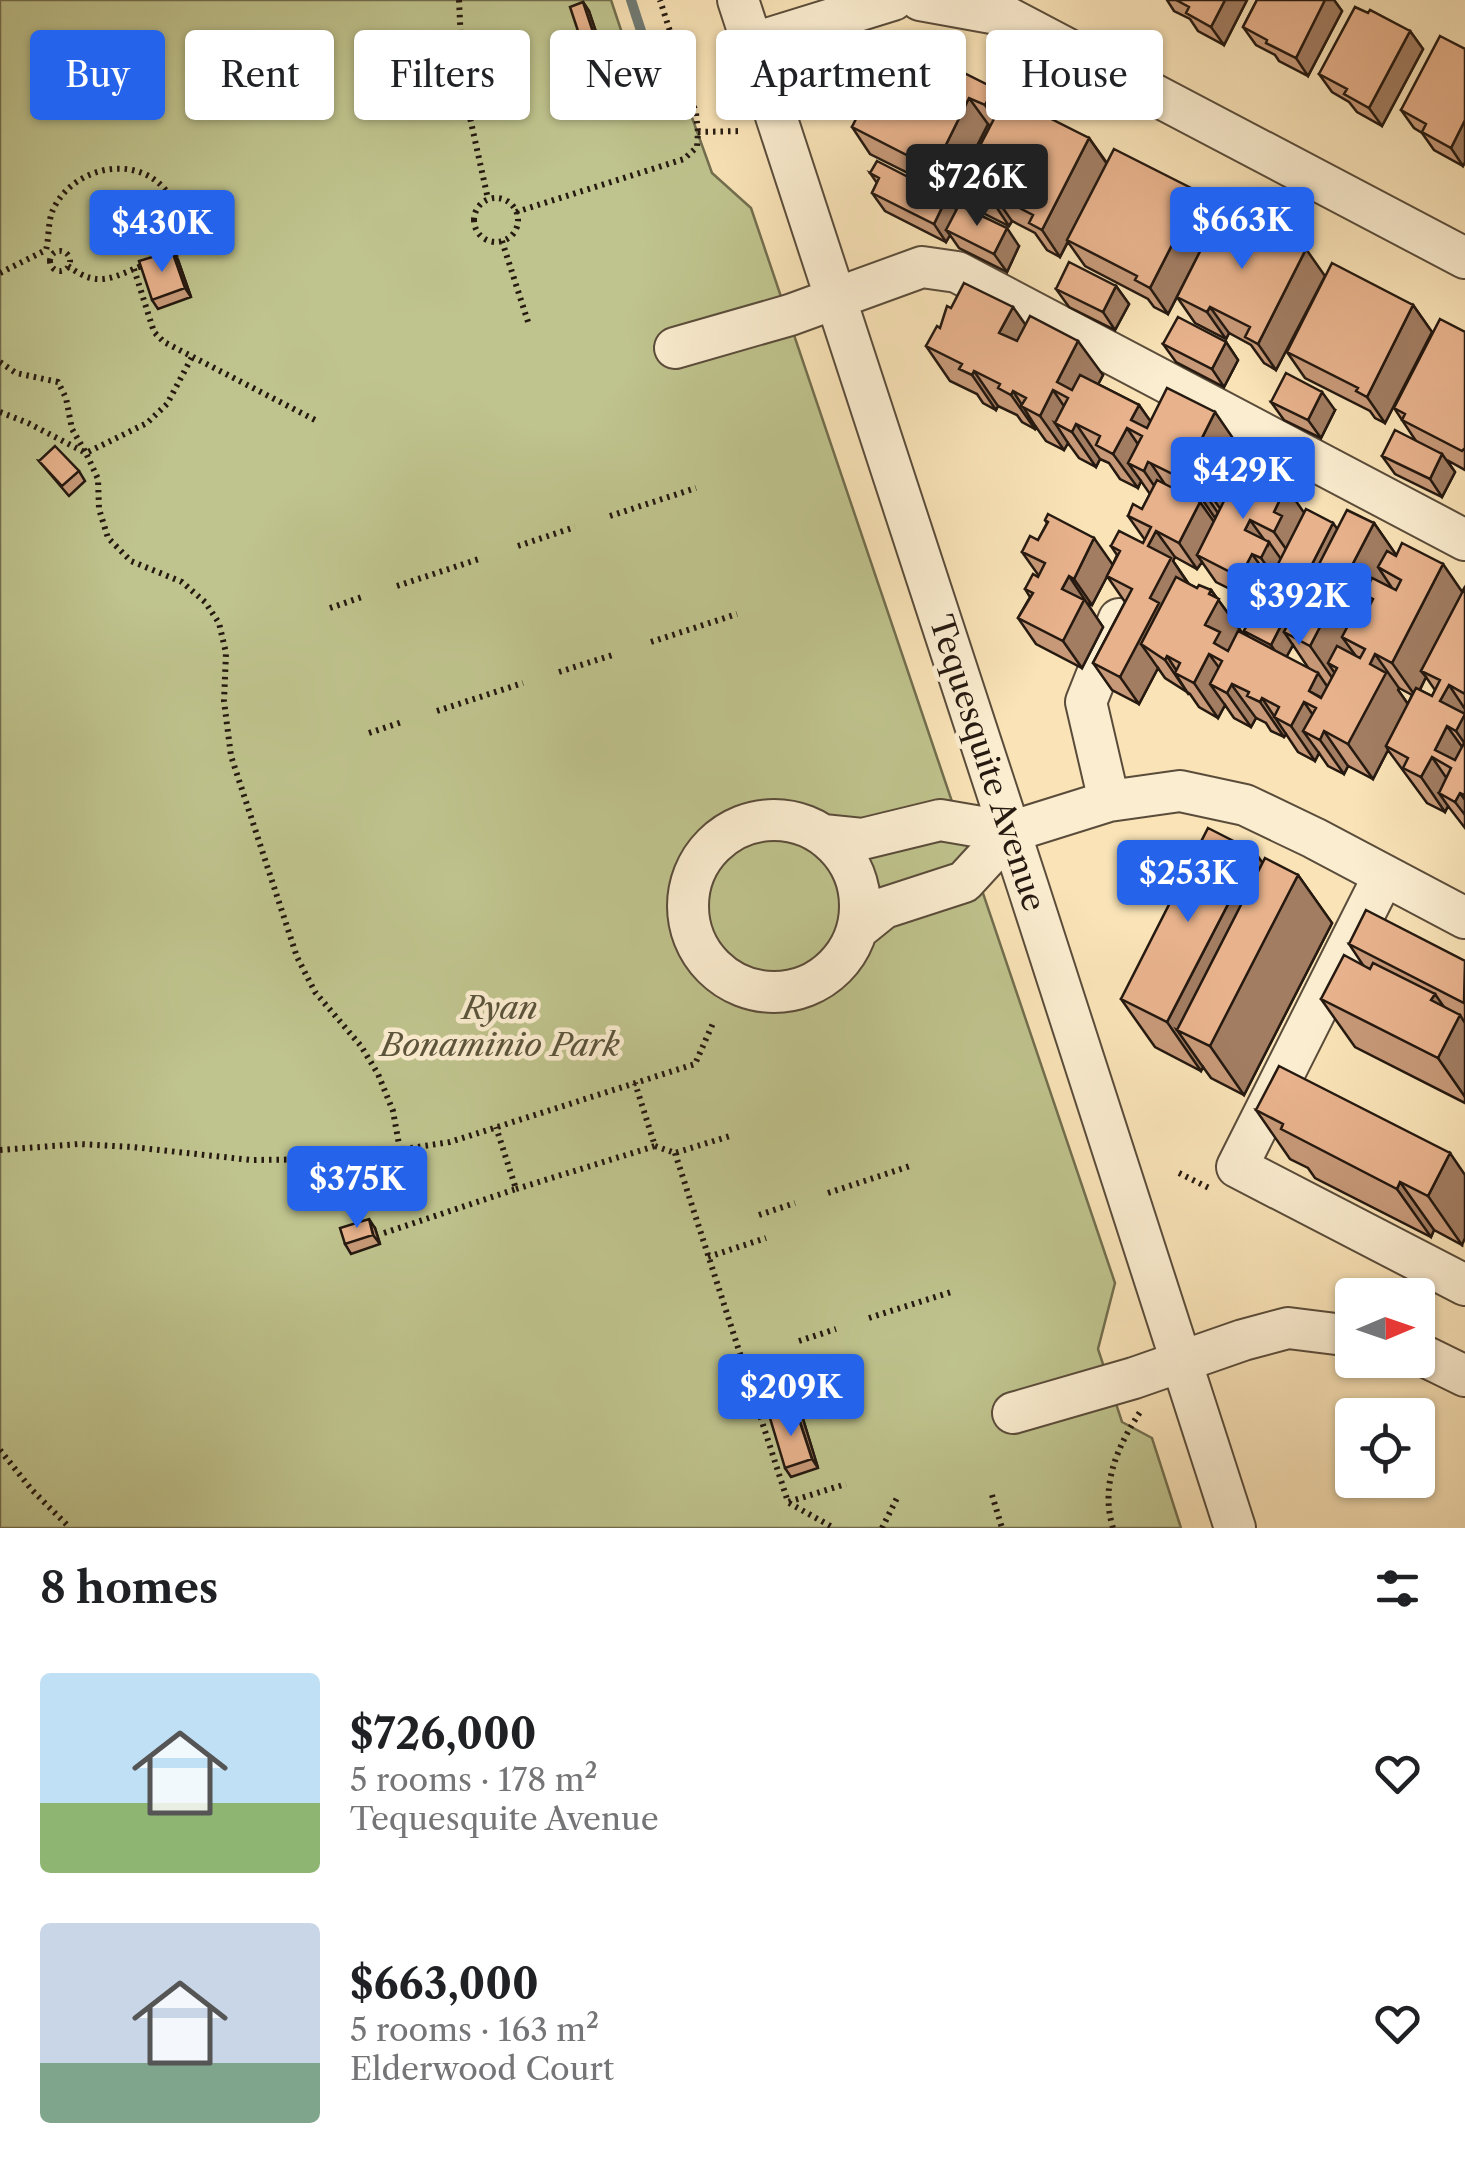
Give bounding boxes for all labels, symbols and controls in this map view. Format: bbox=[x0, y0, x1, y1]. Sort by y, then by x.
chip: Buy bbox=[30, 30, 165, 120]
chip: Rent bbox=[185, 30, 334, 120]
chip: Filters bbox=[354, 30, 530, 120]
chip: New bbox=[550, 30, 696, 120]
chip: Apartment bbox=[716, 30, 966, 120]
chip: House bbox=[986, 30, 1163, 120]
pin: $726K bbox=[907, 144, 1047, 229]
text: $726K bbox=[928, 157, 1026, 196]
pin: $663K bbox=[1172, 187, 1312, 272]
pin: $430K bbox=[92, 190, 232, 275]
text: $663K bbox=[1192, 200, 1292, 239]
text: $430K bbox=[112, 203, 212, 242]
pin: $429K bbox=[1173, 437, 1313, 522]
text: $429K bbox=[1193, 450, 1293, 489]
pin: $392K bbox=[1229, 563, 1369, 648]
text: $392K bbox=[1249, 576, 1349, 615]
street label: Tequesquite Avenue bbox=[922, 610, 1054, 916]
pin: $253K bbox=[1118, 840, 1258, 925]
text: $253K bbox=[1139, 853, 1237, 892]
park label: Ryan Bonaminio Park bbox=[377, 988, 620, 1064]
pin: $375K bbox=[287, 1146, 427, 1231]
text: $375K bbox=[309, 1159, 405, 1198]
north arrow bbox=[1335, 1278, 1435, 1378]
map controls bbox=[1335, 1278, 1435, 1498]
pin: $209K bbox=[721, 1354, 861, 1439]
text: $209K bbox=[740, 1367, 842, 1406]
button: locate bbox=[1335, 1398, 1435, 1498]
icon: filters bbox=[1370, 1561, 1425, 1616]
text: 8 homes bbox=[40, 1562, 218, 1614]
text: $726,000 bbox=[350, 1708, 537, 1760]
icon: home bbox=[120, 1713, 240, 1833]
icon: heart bbox=[1370, 1746, 1425, 1801]
text: 5 rooms · 178 m² bbox=[350, 1760, 598, 1799]
text: Tequesquite Avenue bbox=[350, 1799, 659, 1838]
text: $663,000 bbox=[350, 1958, 539, 2010]
icon: home bbox=[120, 1963, 240, 2083]
icon: heart bbox=[1370, 1996, 1425, 2051]
text: 5 rooms · 163 m² bbox=[350, 2010, 599, 2049]
text: Elderwood Court bbox=[350, 2049, 614, 2088]

